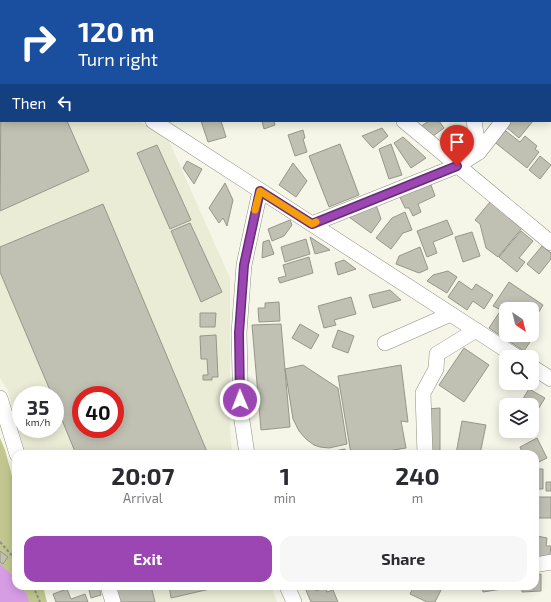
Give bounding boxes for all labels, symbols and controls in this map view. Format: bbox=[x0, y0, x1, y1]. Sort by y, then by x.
text: 120 m bbox=[78, 14, 155, 48]
icon: right bbox=[12, 16, 64, 68]
text: Turn right bbox=[78, 48, 158, 70]
icon: left bbox=[54, 92, 76, 114]
text: Then bbox=[12, 94, 46, 112]
pin bbox=[440, 125, 474, 166]
icon: arrive bbox=[446, 131, 468, 153]
north arrow bbox=[499, 302, 539, 342]
map controls bbox=[499, 302, 539, 438]
button: search bbox=[499, 350, 539, 390]
position arrow bbox=[219, 379, 261, 421]
speed limit sign: 40 bbox=[72, 386, 124, 438]
text: 35 bbox=[27, 395, 49, 419]
button: layers bbox=[499, 398, 539, 438]
text: km/h bbox=[26, 416, 50, 428]
text: 20:07 bbox=[111, 461, 174, 490]
text: 1 bbox=[280, 461, 290, 490]
text: 240 bbox=[395, 461, 440, 490]
text: Arrival bbox=[123, 490, 163, 506]
text: min bbox=[274, 490, 296, 506]
text: m bbox=[412, 490, 423, 506]
button: Exit bbox=[24, 536, 272, 582]
button: Share bbox=[280, 536, 527, 582]

